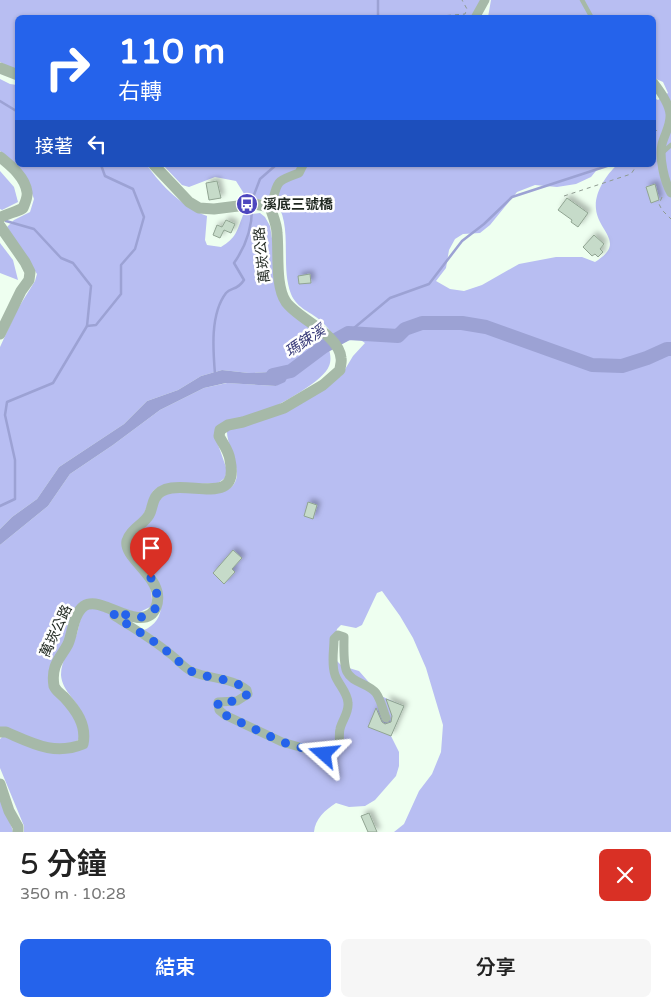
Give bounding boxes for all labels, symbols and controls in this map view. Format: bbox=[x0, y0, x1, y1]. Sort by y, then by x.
text: 110 m bbox=[118, 31, 225, 73]
icon: right bbox=[35, 35, 100, 100]
text: 右轉 bbox=[118, 79, 162, 105]
icon: left bbox=[83, 130, 111, 158]
text: 接著 bbox=[35, 136, 73, 158]
bus stop icon: 溪底三號橋 bbox=[235, 192, 259, 216]
place label: 溪底三號橋 bbox=[263, 196, 333, 213]
street label: 萬崁公路 bbox=[251, 226, 273, 284]
water label: 瑪鋉溪 bbox=[281, 320, 330, 361]
pin bbox=[130, 527, 172, 578]
icon: arrive bbox=[137, 534, 165, 562]
street label: 萬崁公路 bbox=[36, 602, 76, 660]
position arrow bbox=[297, 727, 349, 779]
text: 5 分鐘 bbox=[20, 846, 107, 883]
button: close bbox=[599, 849, 651, 901]
text: 350 m · 10:28 bbox=[20, 884, 126, 904]
button: 結束 bbox=[20, 939, 331, 997]
button: 分享 bbox=[341, 939, 651, 997]

